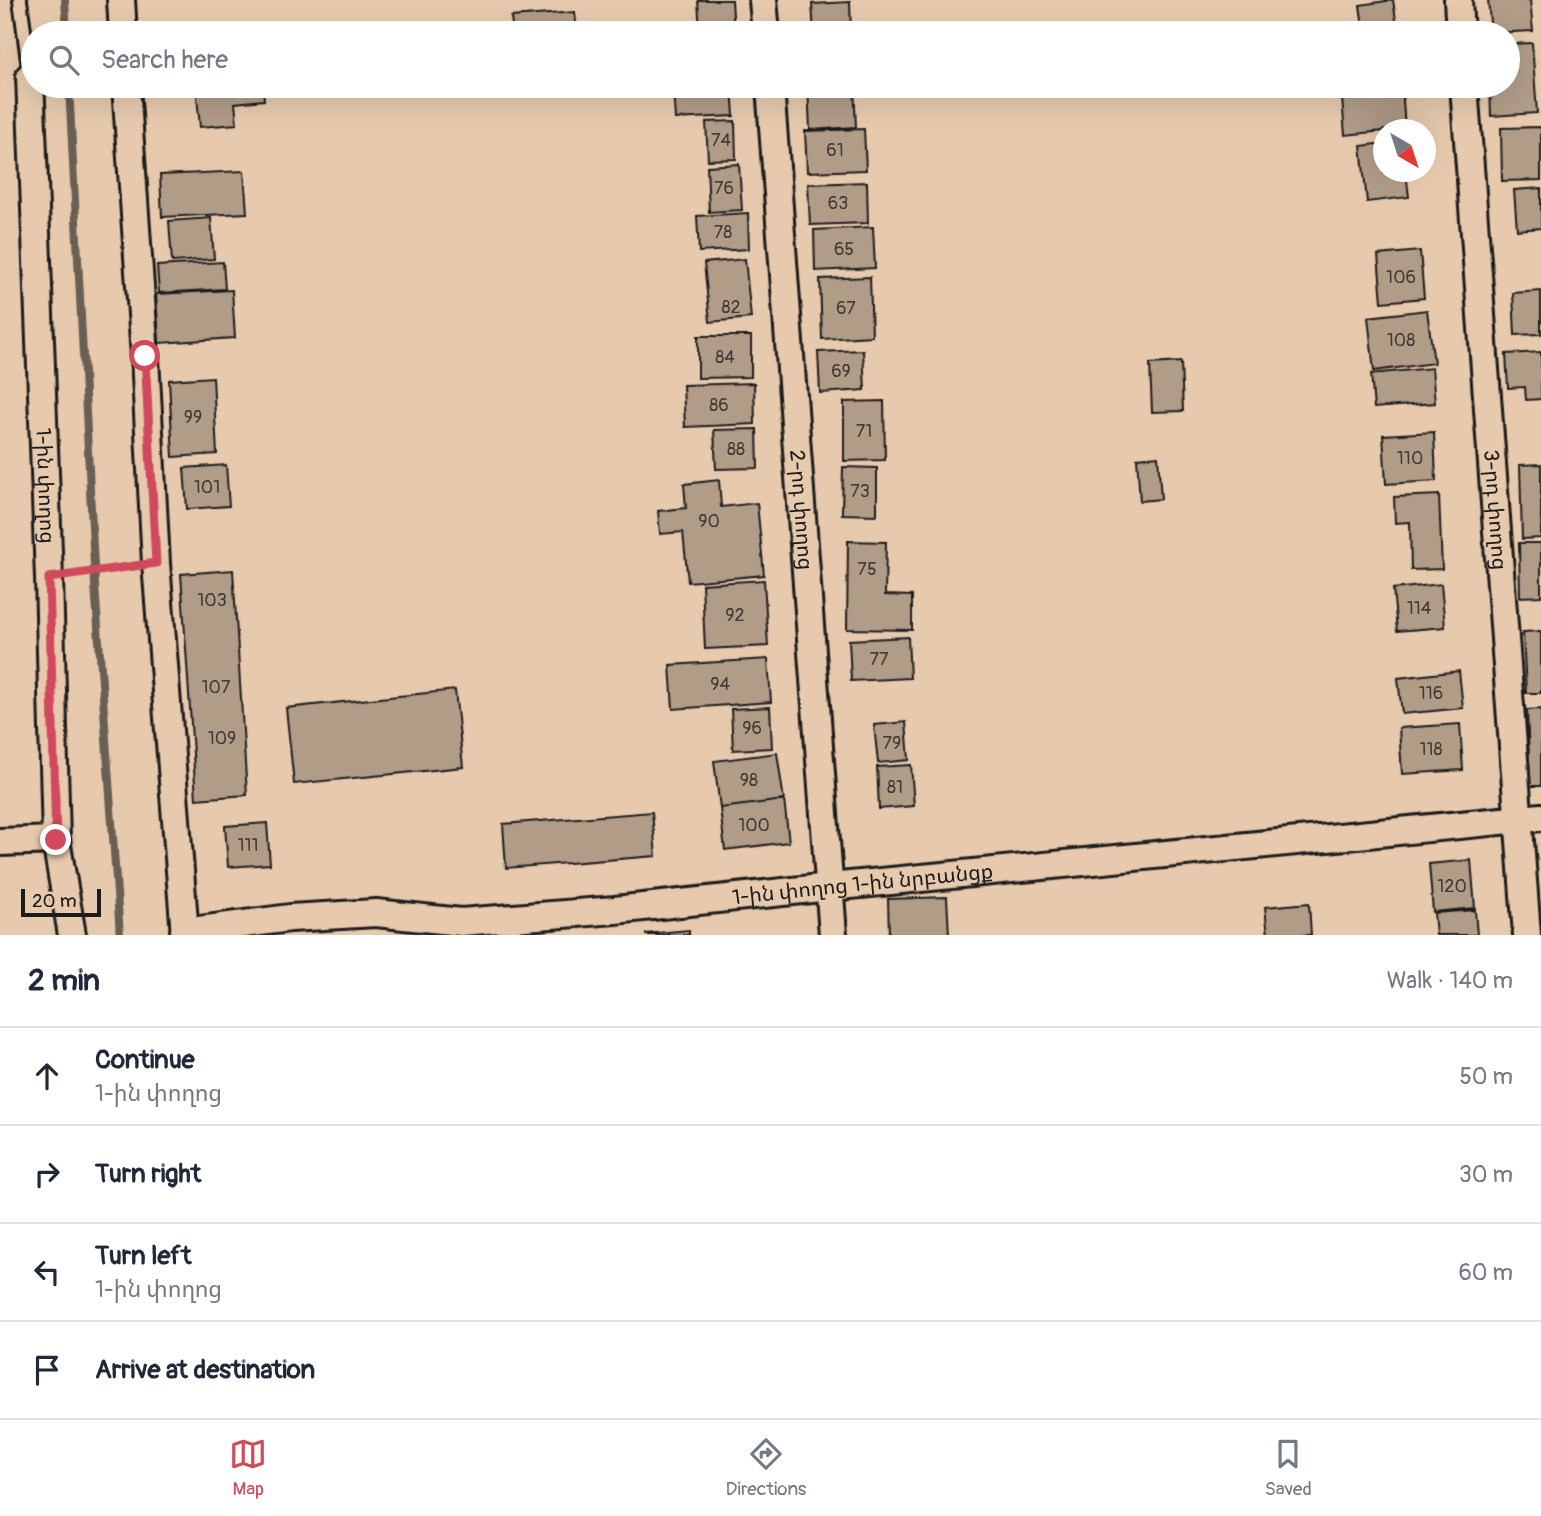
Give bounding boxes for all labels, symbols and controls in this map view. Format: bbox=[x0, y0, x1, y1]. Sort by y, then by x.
search box bbox=[21, 21, 1520, 98]
icon: search bbox=[45, 41, 83, 79]
text: Search here bbox=[101, 44, 228, 76]
north arrow bbox=[1373, 119, 1436, 182]
house number: 74 bbox=[711, 129, 732, 152]
house number: 61 bbox=[826, 139, 844, 162]
house number: 76 bbox=[714, 177, 734, 200]
house number: 63 bbox=[828, 192, 848, 215]
house number: 78 bbox=[714, 221, 732, 244]
house number: 65 bbox=[834, 238, 854, 261]
house number: 106 bbox=[1386, 266, 1416, 289]
house number: 82 bbox=[721, 296, 741, 319]
house number: 67 bbox=[836, 297, 856, 320]
house number: 108 bbox=[1387, 329, 1415, 352]
route start bbox=[129, 340, 160, 371]
house number: 84 bbox=[715, 346, 735, 369]
house number: 69 bbox=[831, 360, 851, 383]
house number: 86 bbox=[709, 394, 729, 417]
house number: 99 bbox=[184, 406, 202, 429]
house number: 71 bbox=[856, 420, 872, 443]
street label: 1-ին փողոց bbox=[30, 427, 61, 544]
house number: 88 bbox=[727, 438, 745, 461]
house number: 110 bbox=[1397, 447, 1423, 470]
street label: 2-րդ փողոց bbox=[784, 449, 819, 571]
street label: 3-րդ փողոց bbox=[1478, 449, 1513, 571]
house number: 101 bbox=[194, 476, 220, 499]
house number: 73 bbox=[850, 480, 870, 503]
house number: 90 bbox=[698, 510, 720, 533]
house number: 75 bbox=[857, 558, 877, 581]
house number: 103 bbox=[197, 589, 227, 612]
house number: 114 bbox=[1407, 597, 1432, 620]
house number: 92 bbox=[725, 604, 745, 627]
house number: 77 bbox=[869, 648, 889, 671]
house number: 94 bbox=[710, 673, 730, 696]
house number: 107 bbox=[202, 676, 231, 699]
house number: 116 bbox=[1419, 682, 1443, 705]
house number: 96 bbox=[742, 717, 762, 740]
house number: 109 bbox=[208, 727, 236, 750]
house number: 79 bbox=[883, 732, 901, 755]
house number: 118 bbox=[1419, 738, 1443, 761]
house number: 98 bbox=[740, 769, 758, 792]
house number: 81 bbox=[887, 776, 903, 799]
house number: 100 bbox=[738, 814, 770, 837]
route end bbox=[40, 824, 71, 855]
house number: 111 bbox=[237, 834, 259, 857]
street label: 1-ին փողոց 1-ին նրբանցք bbox=[731, 858, 994, 911]
house number: 120 bbox=[1437, 875, 1467, 898]
scale bar bbox=[21, 886, 102, 918]
text: 20 m bbox=[32, 889, 77, 913]
text: 2 min bbox=[28, 962, 100, 999]
text: Walk · 140 m bbox=[1387, 966, 1513, 995]
text: Continue bbox=[95, 1044, 195, 1076]
icon: ahead bbox=[28, 1057, 66, 1095]
text: 50 m bbox=[1459, 1062, 1513, 1091]
text: 1-ին փողոց bbox=[95, 1079, 222, 1108]
icon: right bbox=[28, 1155, 66, 1193]
text: Turn right bbox=[95, 1158, 201, 1190]
text: 30 m bbox=[1459, 1160, 1513, 1189]
text: Turn left bbox=[95, 1240, 191, 1272]
icon: left bbox=[28, 1253, 66, 1291]
text: 60 m bbox=[1458, 1258, 1513, 1287]
text: 1-ին փողոց bbox=[95, 1275, 222, 1304]
icon: arrive bbox=[28, 1351, 66, 1389]
text: Arrive at destination bbox=[95, 1354, 315, 1386]
tab: Map bbox=[229, 1435, 267, 1501]
tab: Directions bbox=[726, 1435, 806, 1501]
tab: Saved bbox=[1265, 1435, 1312, 1501]

